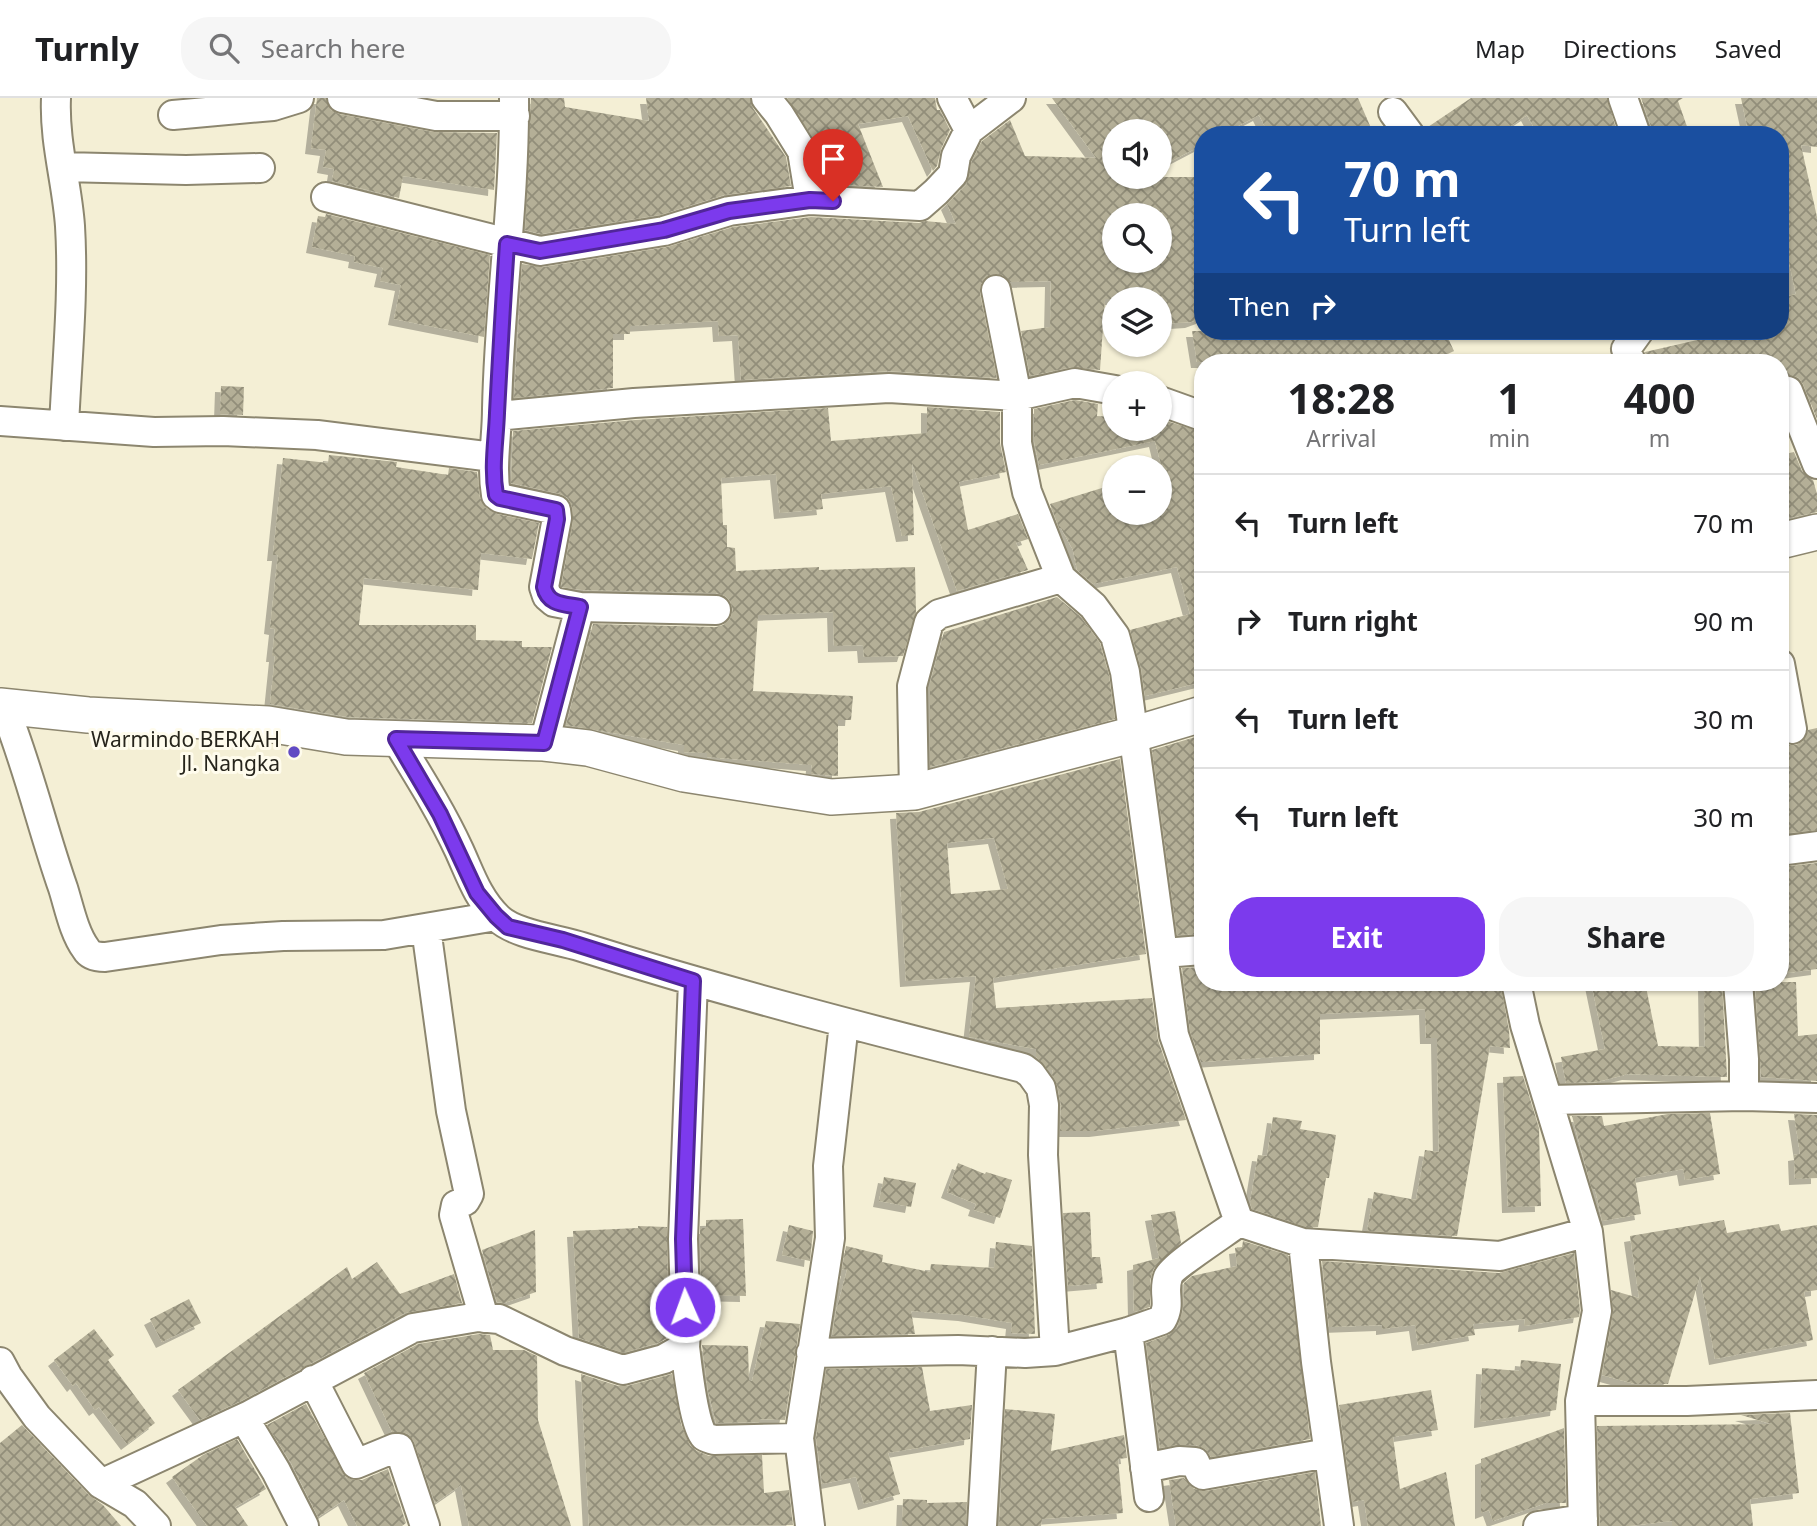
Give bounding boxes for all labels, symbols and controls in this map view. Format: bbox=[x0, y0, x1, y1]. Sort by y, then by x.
search box bbox=[181, 17, 671, 80]
text: Turnly bbox=[35, 26, 139, 71]
icon: search bbox=[205, 29, 243, 67]
text: Search here bbox=[261, 30, 405, 66]
text: Map bbox=[1475, 32, 1525, 65]
text: Directions bbox=[1563, 32, 1677, 65]
text: Saved bbox=[1715, 32, 1782, 65]
map controls bbox=[1102, 119, 1172, 525]
button: sound bbox=[1102, 119, 1172, 189]
pin bbox=[803, 129, 863, 201]
icon: arrive bbox=[814, 140, 852, 178]
text: 70 m bbox=[1344, 145, 1461, 211]
icon: left bbox=[1229, 154, 1320, 245]
button: search bbox=[1102, 203, 1172, 273]
text: Turn left bbox=[1344, 208, 1470, 251]
button: layers bbox=[1102, 287, 1172, 357]
icon: right bbox=[1304, 287, 1342, 325]
text: Then bbox=[1229, 288, 1290, 324]
text: 18:28 bbox=[1287, 369, 1395, 426]
text: 1 bbox=[1497, 369, 1521, 426]
text: 400 bbox=[1624, 369, 1696, 426]
button: + bbox=[1102, 371, 1172, 441]
text: Arrival bbox=[1306, 422, 1376, 454]
text: min bbox=[1489, 422, 1530, 454]
text: m bbox=[1649, 422, 1670, 454]
button: − bbox=[1102, 455, 1172, 525]
icon: left bbox=[1229, 504, 1267, 542]
text: Turn left bbox=[1288, 505, 1399, 541]
text: 70 m bbox=[1693, 505, 1754, 541]
icon: right bbox=[1229, 602, 1267, 640]
text: Turn right bbox=[1288, 603, 1418, 639]
text: 90 m bbox=[1693, 603, 1754, 639]
icon: left bbox=[1229, 700, 1267, 738]
text: Turn left bbox=[1288, 701, 1399, 737]
text: 30 m bbox=[1693, 701, 1754, 737]
place label: Warmindo BERKAH Jl. Nangka bbox=[91, 725, 280, 777]
marker: Warmindo BERKAH Jl. Nangka bbox=[286, 744, 302, 760]
icon: left bbox=[1229, 798, 1267, 836]
text: Turn left bbox=[1288, 799, 1399, 835]
text: 30 m bbox=[1693, 799, 1754, 835]
button: Exit bbox=[1229, 897, 1485, 977]
button: Share bbox=[1499, 897, 1754, 977]
position arrow bbox=[648, 1270, 722, 1344]

